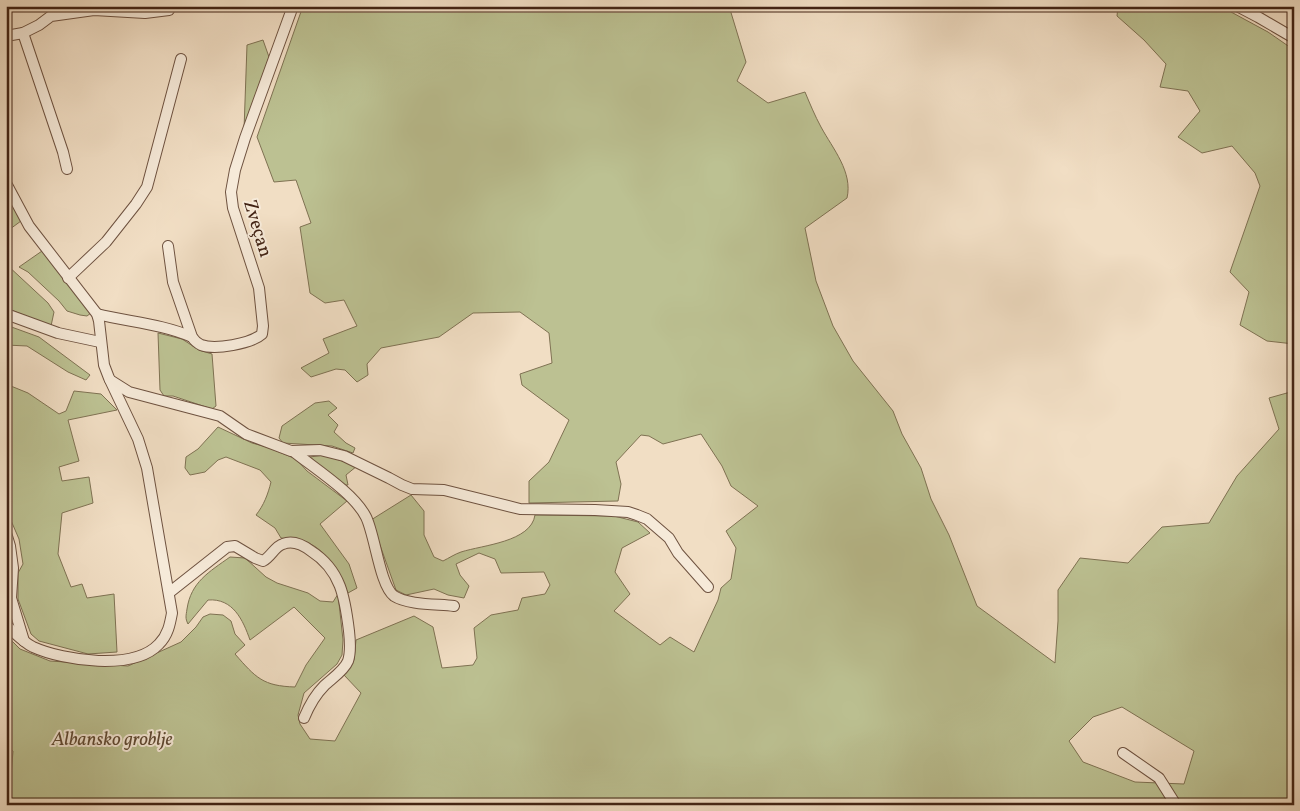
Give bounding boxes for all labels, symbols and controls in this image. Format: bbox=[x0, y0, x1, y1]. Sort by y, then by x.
street label: Zveçan bbox=[236, 196, 278, 261]
park label: Albansko groblje bbox=[51, 727, 172, 753]

